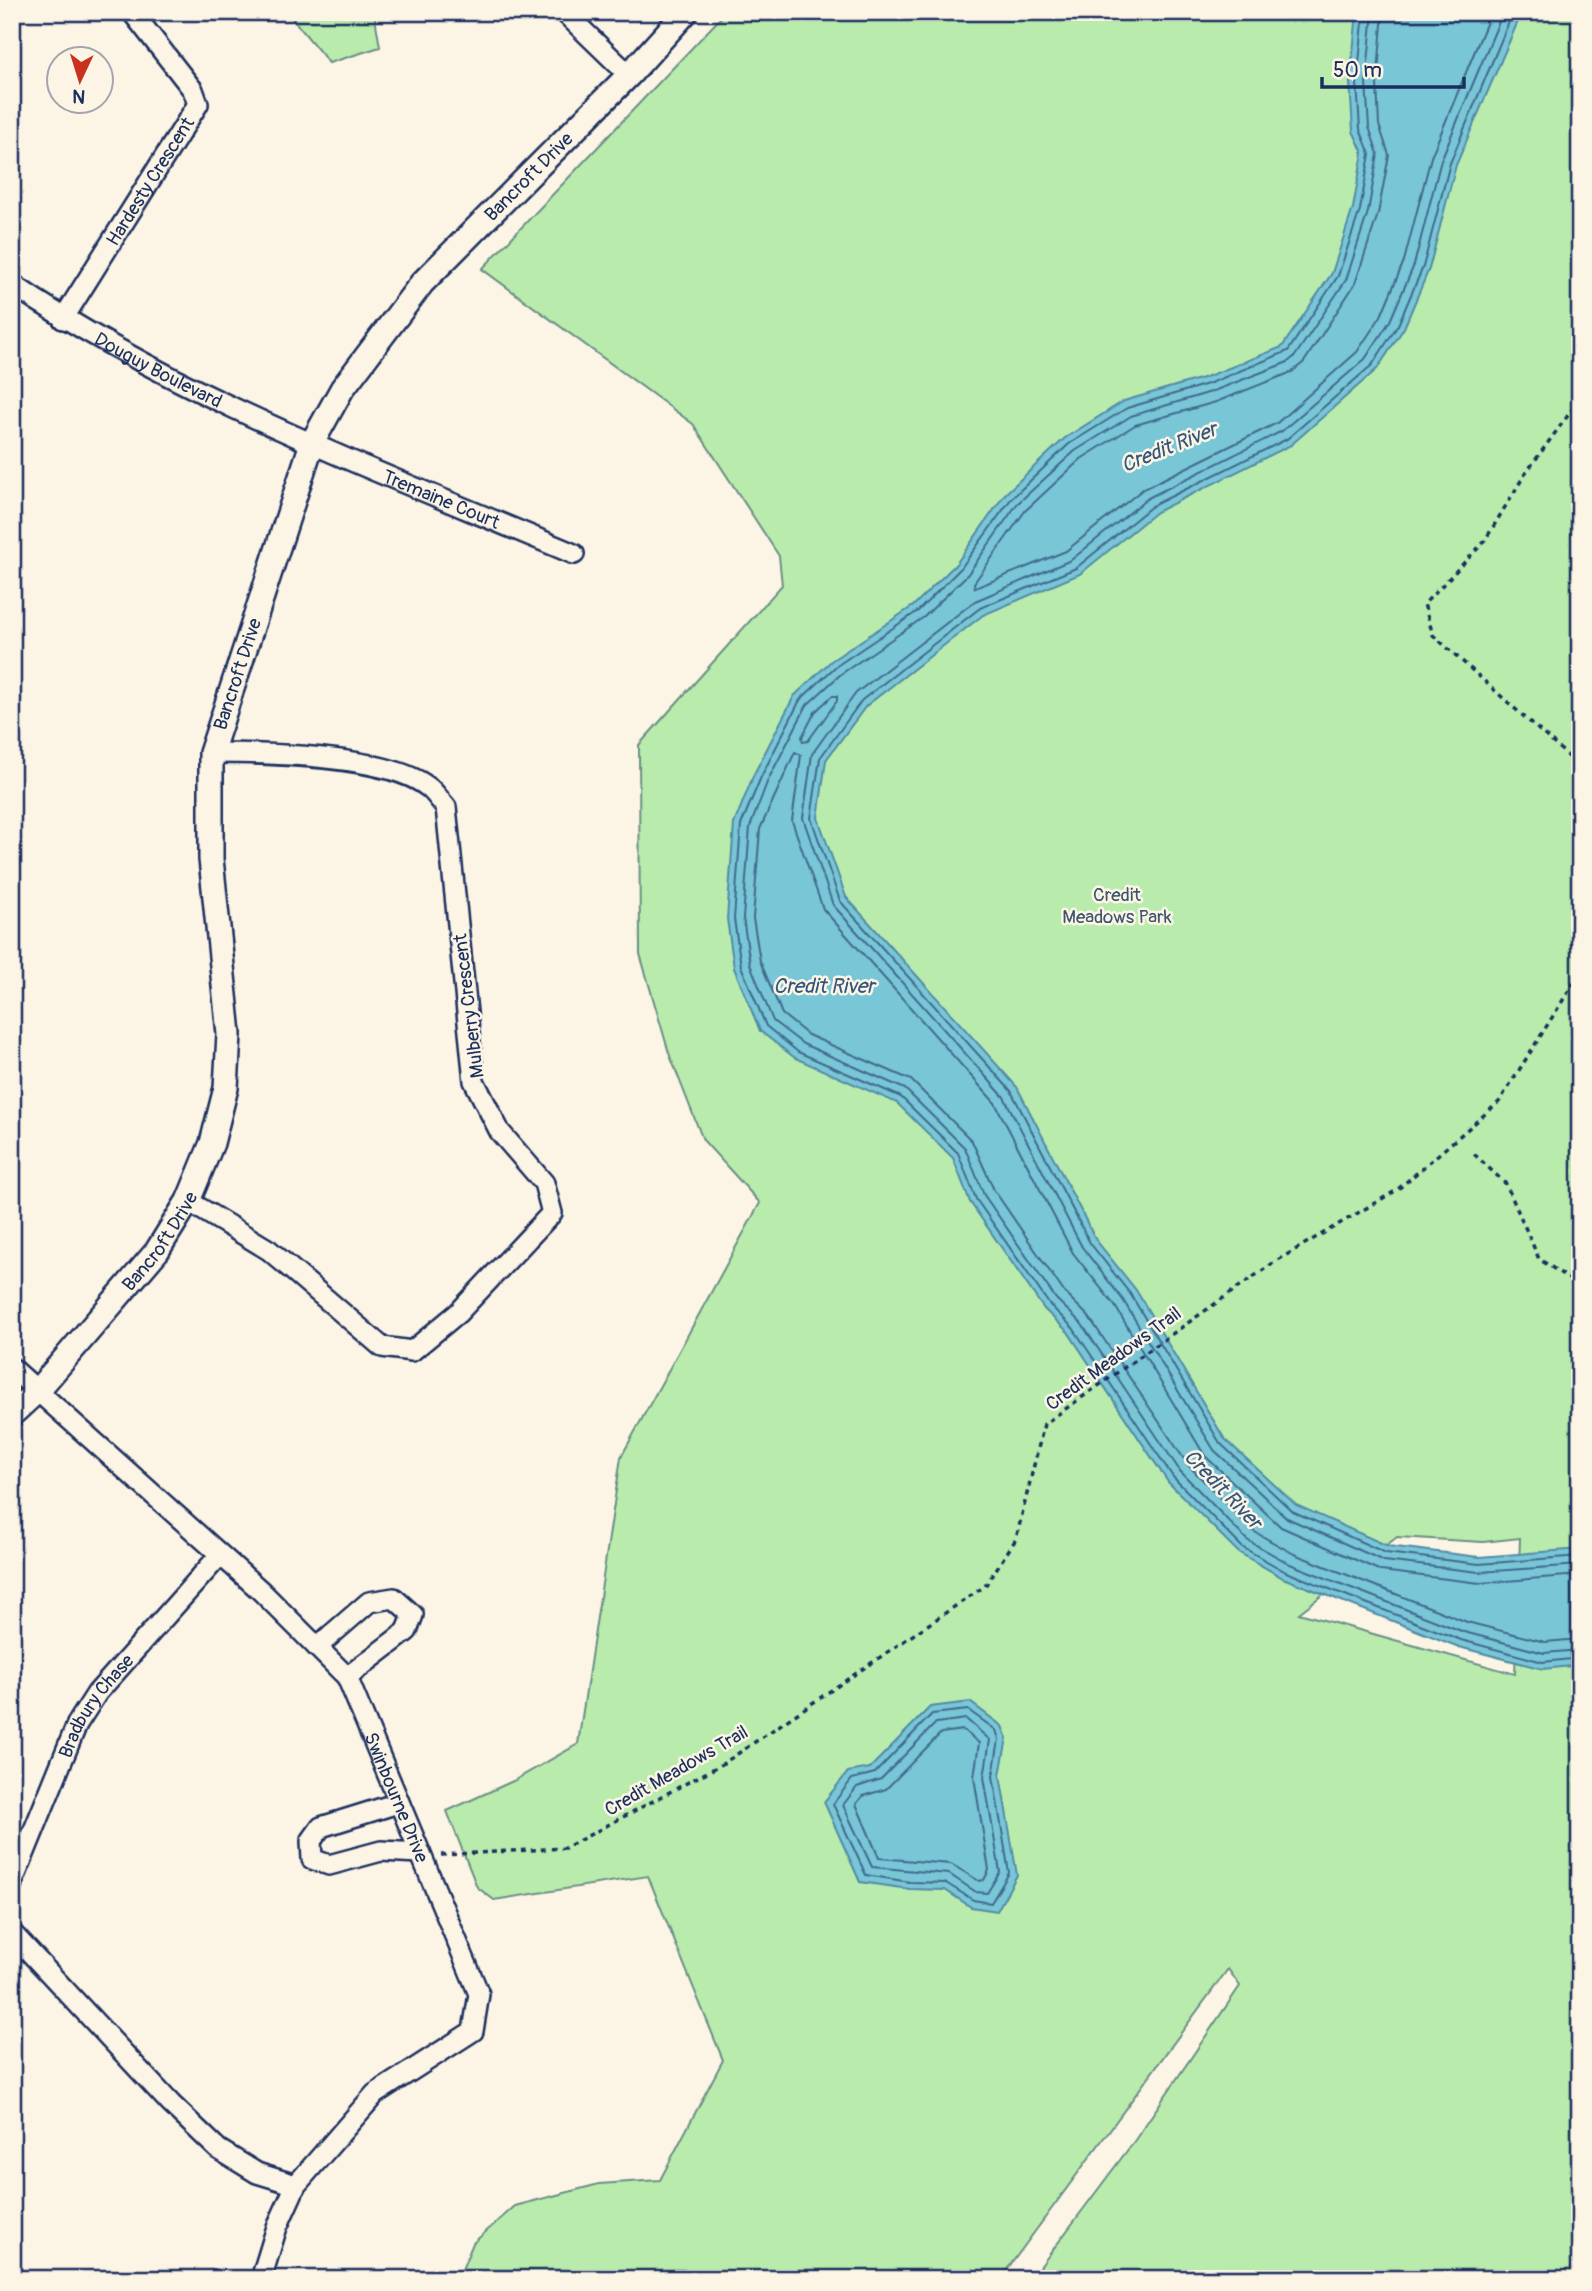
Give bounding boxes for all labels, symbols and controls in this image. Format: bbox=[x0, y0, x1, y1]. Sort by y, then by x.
north arrow bbox=[46, 46, 116, 116]
scale bar bbox=[1322, 46, 1464, 90]
text: 50 m bbox=[1333, 57, 1382, 84]
text: N bbox=[71, 84, 86, 108]
street label: Hardesty Crescent bbox=[101, 112, 200, 250]
street label: Bancroft Drive bbox=[480, 127, 579, 227]
street label: Douguy Boulevard bbox=[90, 327, 226, 414]
water label: Credit River bbox=[1117, 415, 1224, 479]
street label: Tremaine Court bbox=[379, 465, 504, 535]
street label: Bancroft Drive bbox=[208, 615, 267, 733]
park label: Credit Meadows Park bbox=[1062, 883, 1172, 929]
street label: Mulberry Crescent bbox=[448, 932, 490, 1079]
water label: Credit River bbox=[773, 973, 877, 1000]
street label: Bancroft Drive bbox=[117, 1188, 204, 1296]
street label: Credit Meadows Trail bbox=[1041, 1302, 1186, 1416]
water label: Credit River bbox=[1178, 1444, 1269, 1537]
street label: Bradbury Chase bbox=[54, 1649, 140, 1762]
street label: Credit Meadows Trail bbox=[600, 1720, 753, 1822]
street label: Swinbourne Drive bbox=[358, 1729, 434, 1867]

